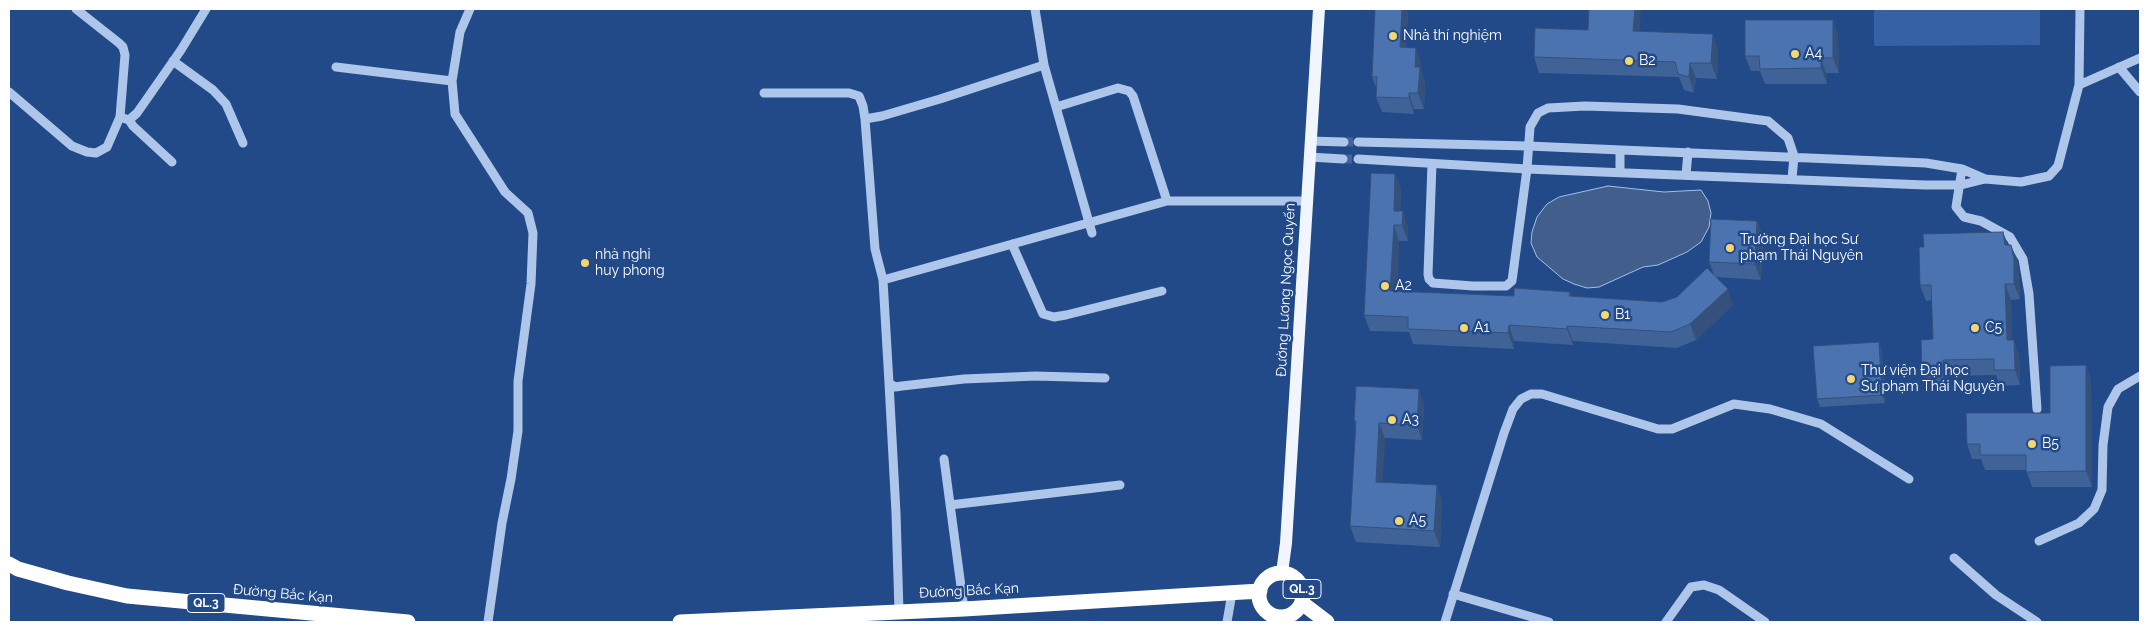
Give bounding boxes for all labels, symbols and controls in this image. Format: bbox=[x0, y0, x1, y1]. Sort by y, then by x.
place label: Nhà thí nghiệm bbox=[1403, 28, 1502, 44]
marker: Nhà thí nghiệm bbox=[1387, 30, 1399, 42]
place label: A4 bbox=[1805, 46, 1822, 62]
marker: A4 bbox=[1789, 48, 1801, 60]
place label: B2 bbox=[1639, 53, 1656, 69]
marker: B2 bbox=[1623, 55, 1635, 67]
street label: Đường Lương Ngọc Quyến bbox=[1273, 203, 1299, 377]
place label: Trường Đại học Sư phạm Thái Nguyên bbox=[1740, 232, 1863, 264]
marker: Trường Đại học Sư phạm Thái Nguyên bbox=[1724, 242, 1736, 254]
place label: nhà nghỉ huy phong bbox=[595, 247, 665, 280]
marker: nhà nghỉ huy phong bbox=[579, 257, 591, 269]
place label: A2 bbox=[1395, 278, 1412, 294]
marker: A2 bbox=[1379, 280, 1391, 292]
place label: B1 bbox=[1615, 307, 1630, 323]
marker: B1 bbox=[1599, 309, 1611, 321]
place label: A1 bbox=[1474, 320, 1489, 336]
place label: C5 bbox=[1985, 320, 2002, 336]
marker: A1 bbox=[1458, 322, 1470, 334]
marker: C5 bbox=[1969, 322, 1981, 334]
place label: Thư viện Đại học Sư phạm Thái Nguyên bbox=[1861, 363, 2005, 396]
marker: Thư viện Đại học Sư phạm Thái Nguyên bbox=[1845, 373, 1857, 385]
place label: A3 bbox=[1402, 412, 1419, 428]
marker: A3 bbox=[1386, 414, 1398, 426]
place label: B5 bbox=[2042, 436, 2059, 452]
marker: B5 bbox=[2026, 438, 2038, 450]
place label: A5 bbox=[1409, 513, 1426, 529]
marker: A5 bbox=[1393, 515, 1405, 527]
street label: Đường Bắc Kạn bbox=[919, 580, 1019, 602]
road number: QL.3 bbox=[1283, 580, 1321, 598]
street label: Đường Bắc Kạn bbox=[232, 581, 334, 607]
road number: QL.3 bbox=[187, 594, 225, 612]

